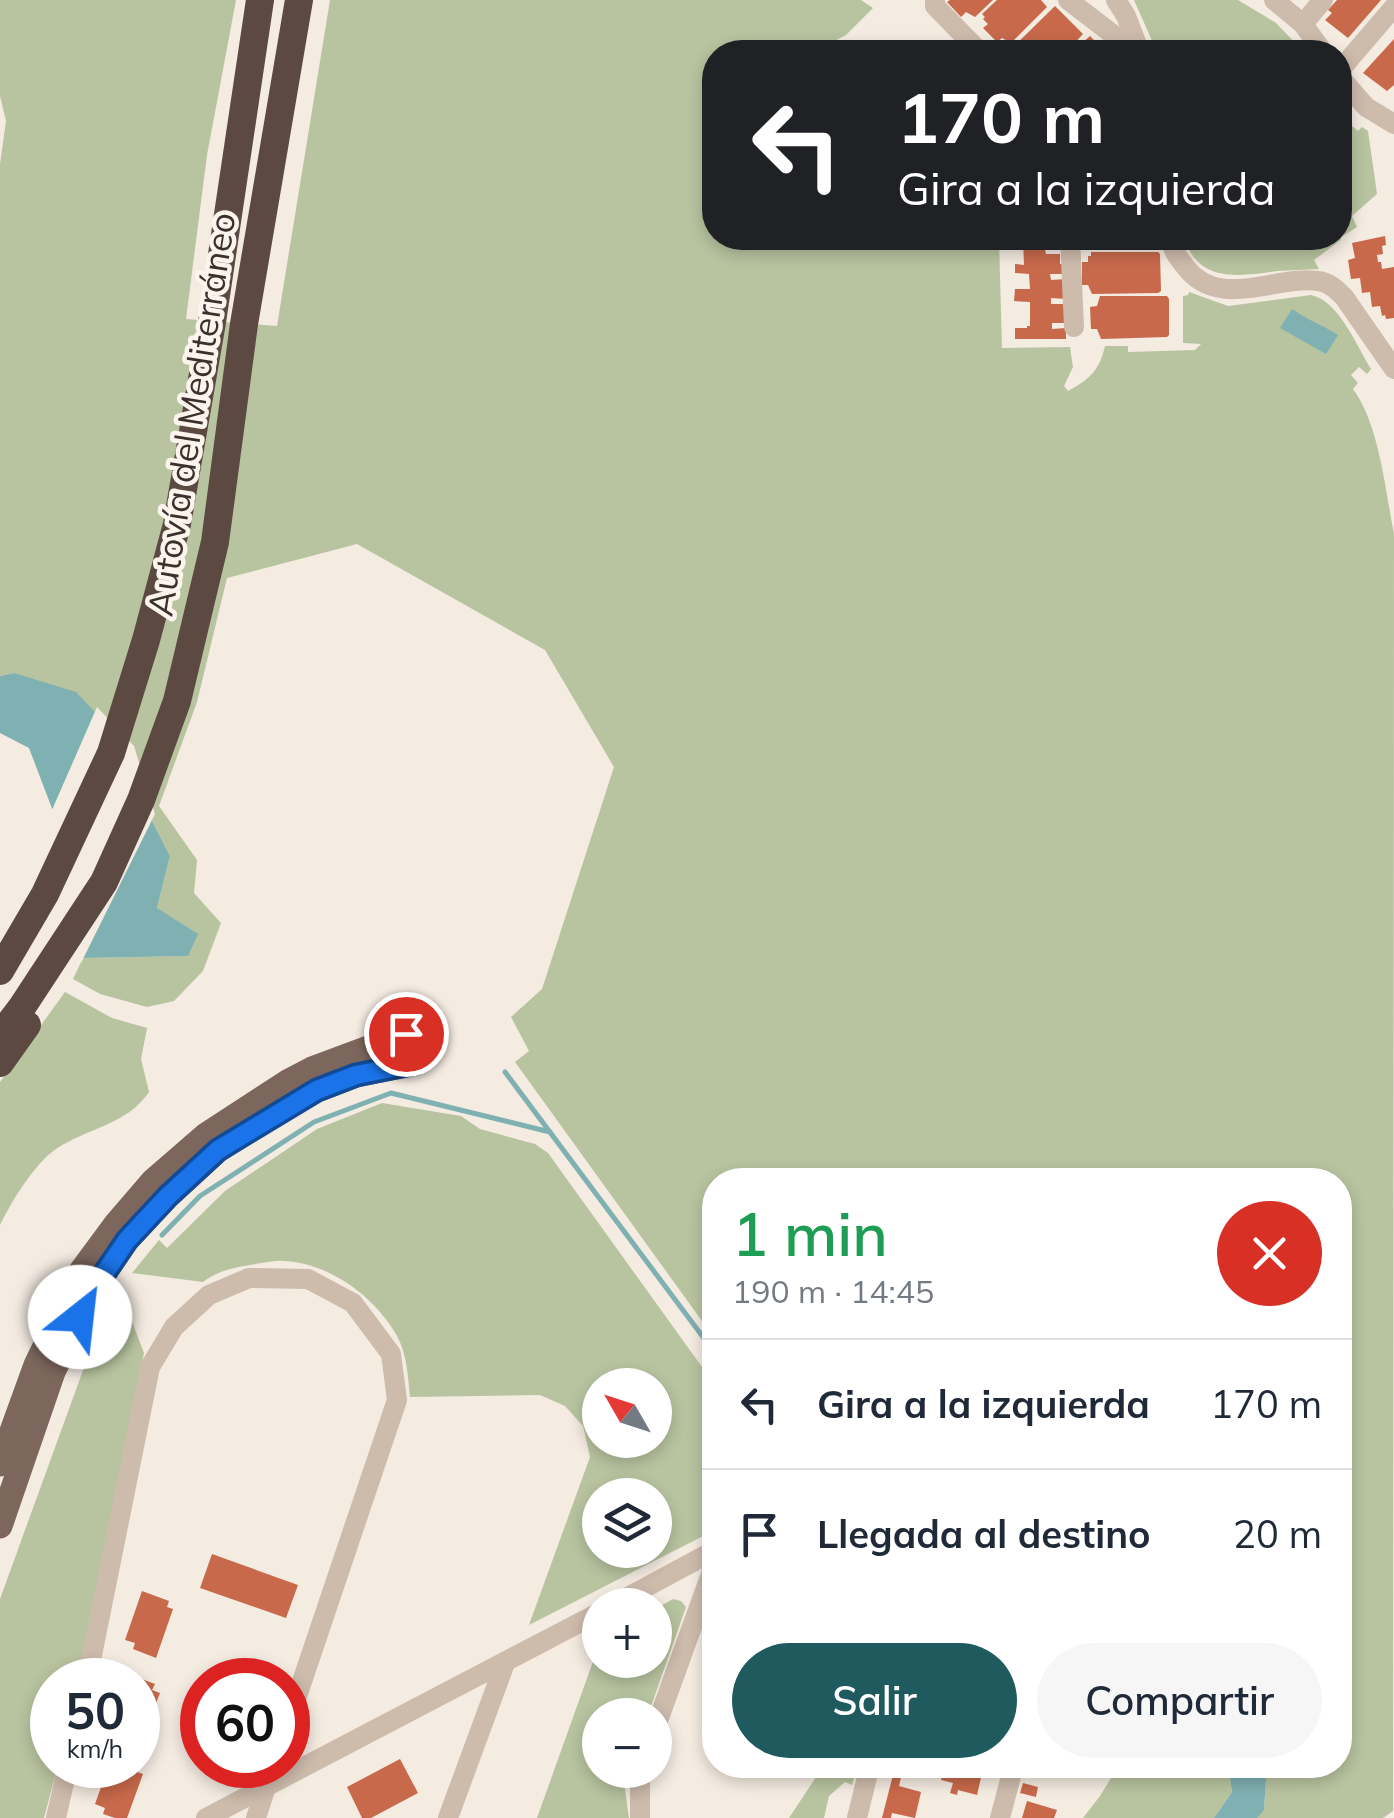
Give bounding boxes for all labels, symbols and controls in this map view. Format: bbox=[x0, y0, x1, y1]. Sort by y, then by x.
text: 170 m bbox=[897, 73, 1105, 161]
icon: left bbox=[732, 80, 862, 210]
text: Gira a la izquierda bbox=[897, 160, 1275, 216]
street label: Autovía del Mediterráneo bbox=[137, 209, 245, 619]
pin bbox=[364, 992, 449, 1077]
icon: arrive bbox=[379, 1007, 434, 1062]
text: 1 min bbox=[732, 1196, 888, 1271]
button: close bbox=[1217, 1201, 1322, 1306]
position arrow bbox=[28, 1265, 132, 1369]
text: 190 m · 14:45 bbox=[732, 1271, 934, 1311]
north arrow bbox=[582, 1368, 672, 1458]
map controls bbox=[582, 1368, 672, 1788]
icon: left bbox=[732, 1377, 787, 1432]
text: Gira a la izquierda bbox=[817, 1380, 1150, 1428]
text: 170 m bbox=[1210, 1380, 1322, 1428]
button: layers bbox=[582, 1478, 672, 1568]
icon: arrive bbox=[732, 1507, 787, 1562]
text: Llegada al destino bbox=[817, 1510, 1151, 1558]
text: 20 m bbox=[1233, 1510, 1322, 1558]
button: + bbox=[582, 1588, 672, 1678]
button: Salir bbox=[732, 1643, 1017, 1758]
button: Compartir bbox=[1037, 1643, 1322, 1758]
speed limit sign: 60 bbox=[180, 1658, 310, 1788]
text: 50 bbox=[65, 1679, 125, 1742]
button: − bbox=[582, 1698, 672, 1788]
text: km/h bbox=[67, 1733, 123, 1764]

